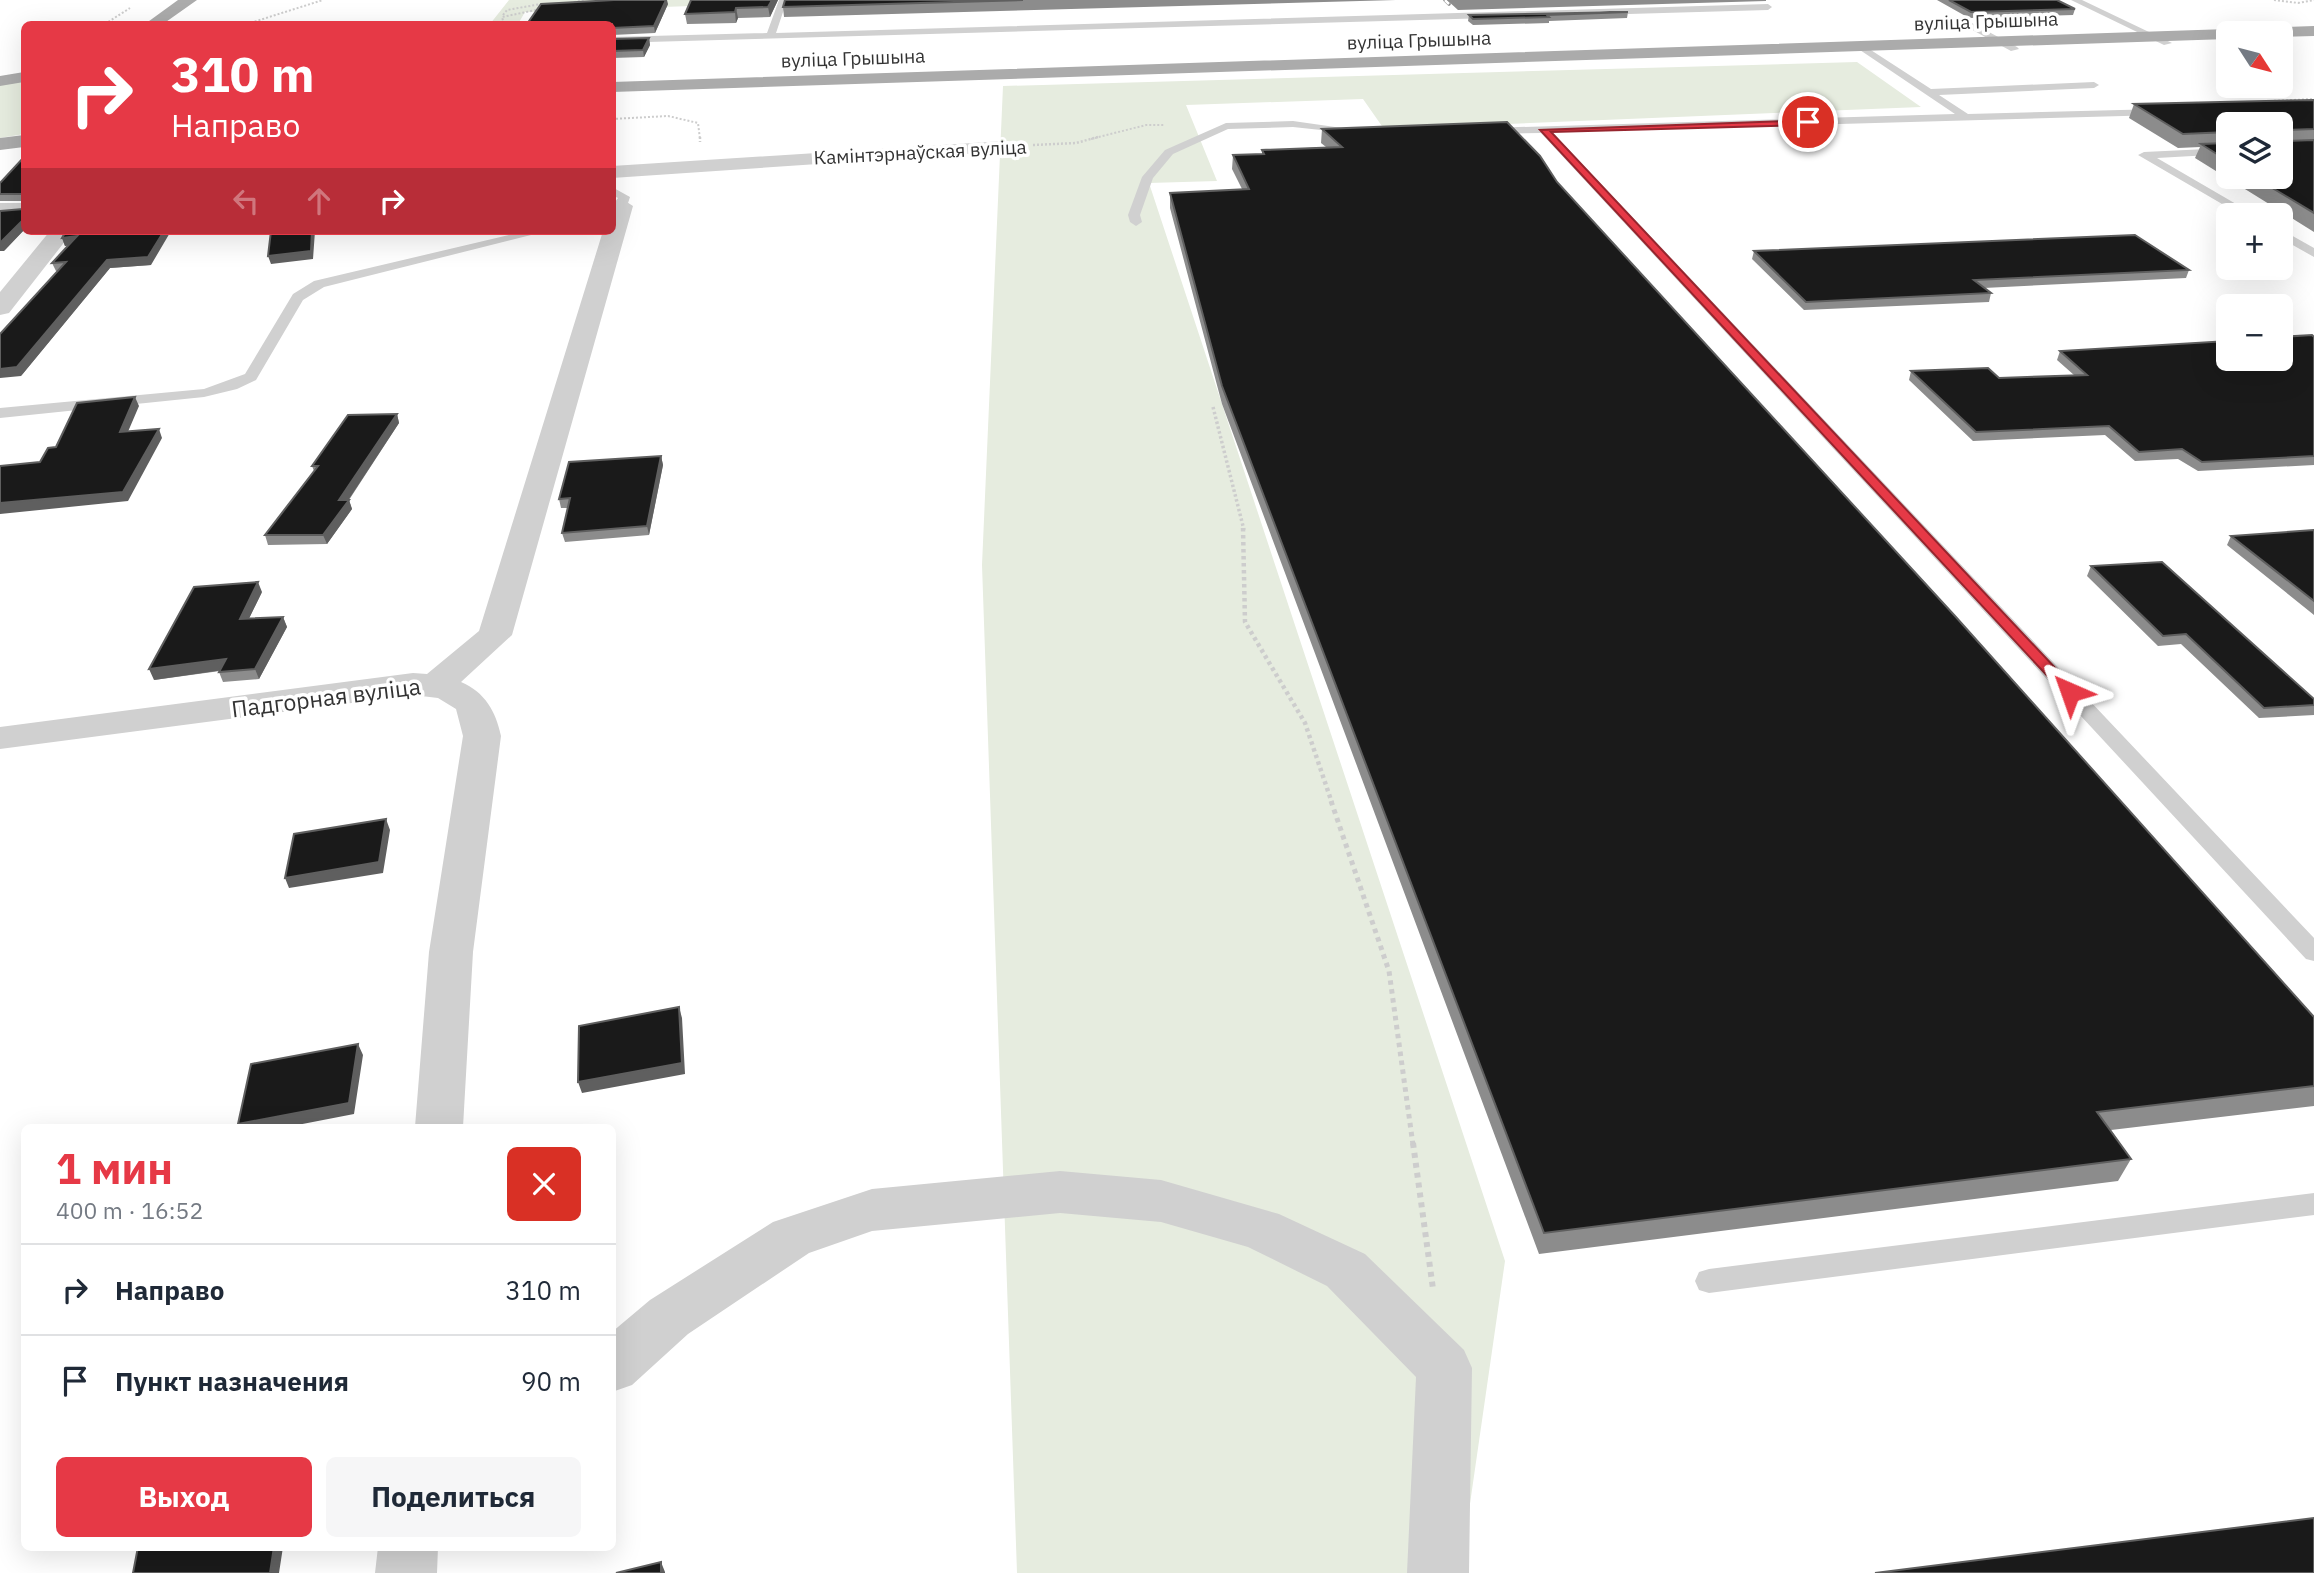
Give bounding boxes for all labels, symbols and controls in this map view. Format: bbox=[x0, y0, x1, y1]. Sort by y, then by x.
street label: вуліца Грышына bbox=[1913, 6, 2059, 36]
north arrow bbox=[2216, 21, 2292, 98]
map controls bbox=[2216, 21, 2293, 371]
street label: вуліца Грышына bbox=[1346, 25, 1492, 55]
text: 310 m bbox=[171, 42, 315, 105]
street label: вуліца Грышына bbox=[780, 43, 926, 73]
icon: right bbox=[56, 49, 147, 140]
pin bbox=[1778, 92, 1838, 152]
icon: arrive bbox=[1789, 103, 1827, 141]
text: Направо bbox=[171, 104, 300, 146]
button: layers bbox=[2216, 112, 2293, 189]
street label: Камінтэрнаўская вуліца bbox=[813, 134, 1027, 170]
icon: left bbox=[227, 182, 265, 220]
icon: ahead bbox=[300, 182, 338, 220]
icon: right bbox=[373, 182, 411, 220]
button: + bbox=[2216, 203, 2293, 280]
button: − bbox=[2216, 294, 2293, 371]
position arrow bbox=[2033, 655, 2107, 729]
street label: Падгорная вуліца bbox=[230, 671, 422, 723]
text: 1 мин bbox=[56, 1141, 173, 1196]
button: close bbox=[507, 1147, 581, 1221]
text: 400 m · 16:52 bbox=[56, 1195, 203, 1225]
icon: right bbox=[56, 1271, 94, 1309]
text: Направо bbox=[115, 1273, 224, 1307]
text: 310 m bbox=[505, 1273, 581, 1307]
icon: arrive bbox=[56, 1362, 94, 1400]
text: Пункт назначения bbox=[115, 1364, 349, 1398]
text: 90 m bbox=[521, 1364, 581, 1398]
button: Выход bbox=[56, 1457, 312, 1537]
button: Поделиться bbox=[326, 1457, 581, 1537]

